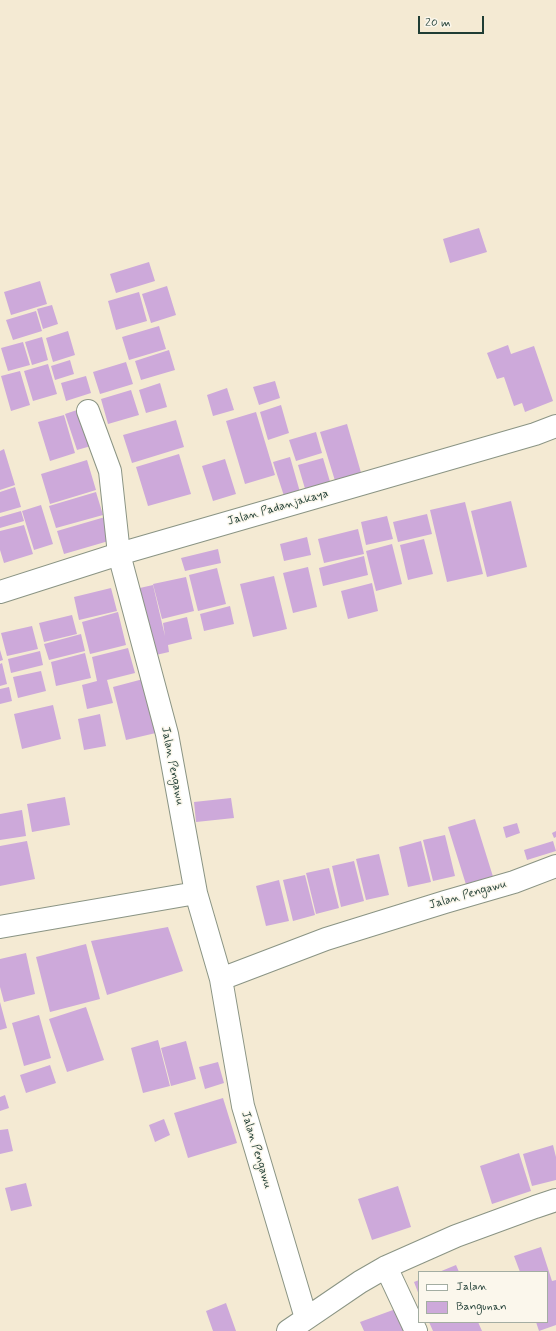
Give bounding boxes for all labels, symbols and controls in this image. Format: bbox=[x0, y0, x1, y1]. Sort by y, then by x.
scale bar bbox=[420, 8, 486, 34]
text: 20 m bbox=[425, 15, 451, 31]
street label: Jalan Padanjakaya bbox=[226, 487, 330, 529]
street label: Jalan Pengawu bbox=[157, 725, 187, 807]
street label: Jalan Pengawu bbox=[428, 877, 508, 913]
street label: Jalan Pengawu bbox=[237, 1110, 275, 1190]
legend bbox=[418, 1271, 548, 1323]
text: Jalan bbox=[456, 1279, 487, 1295]
text: Bangunan bbox=[456, 1299, 507, 1315]

